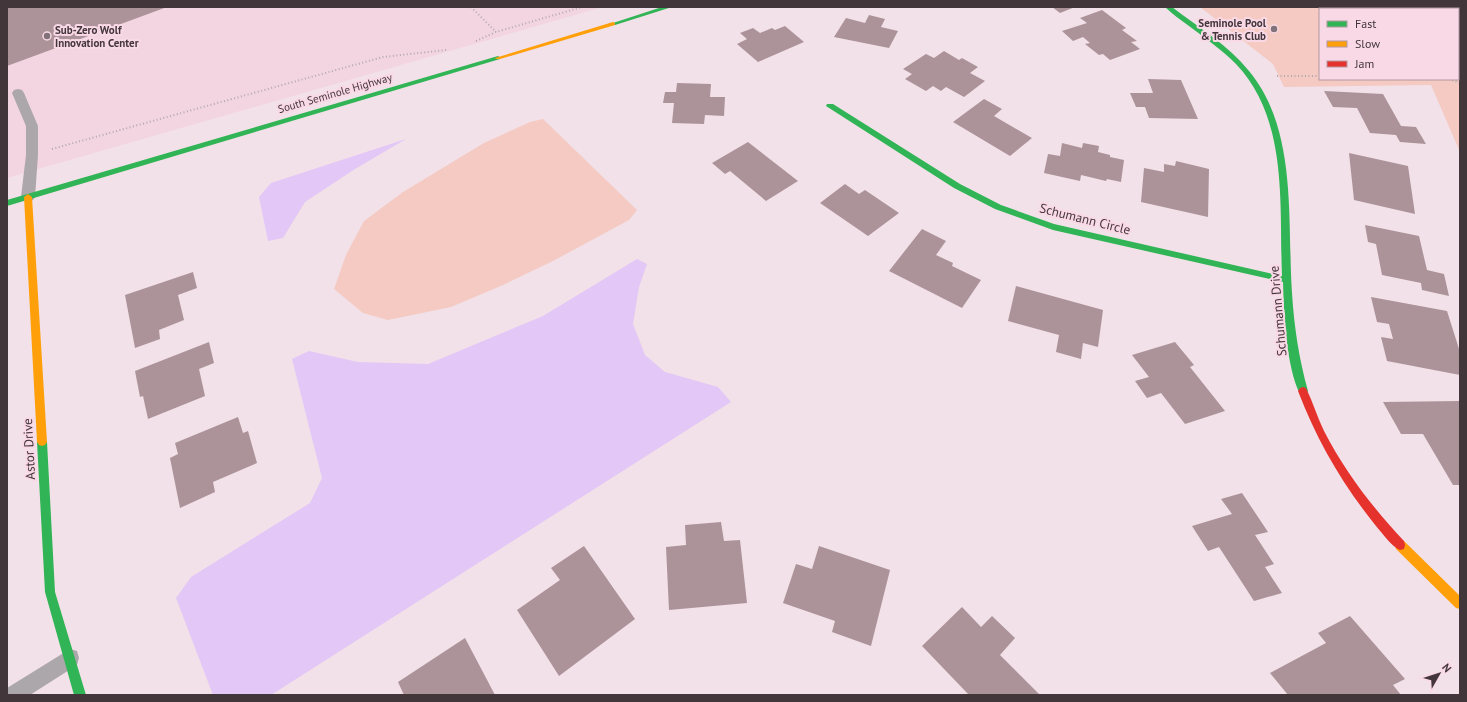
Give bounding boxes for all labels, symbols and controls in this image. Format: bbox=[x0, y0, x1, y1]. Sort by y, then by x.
legend bbox=[1319, 8, 1459, 80]
place label: Seminole Pool & Tennis Club bbox=[1198, 16, 1267, 43]
text: Fast bbox=[1355, 16, 1376, 31]
place label: Sub-Zero Wolf Innovation Center bbox=[55, 23, 139, 50]
marker: Seminole Pool & Tennis Club bbox=[1269, 24, 1279, 34]
marker: Sub-Zero Wolf Innovation Center bbox=[42, 31, 52, 41]
text: Slow bbox=[1355, 36, 1380, 51]
text: Jam bbox=[1354, 56, 1374, 71]
street label: South Seminole Highway bbox=[276, 70, 395, 116]
street label: Schumann Circle bbox=[1038, 199, 1132, 239]
street label: Schumann Drive bbox=[1266, 265, 1290, 357]
street label: Astor Drive bbox=[19, 418, 39, 480]
north arrow bbox=[1419, 654, 1459, 694]
text: N bbox=[1439, 660, 1454, 675]

